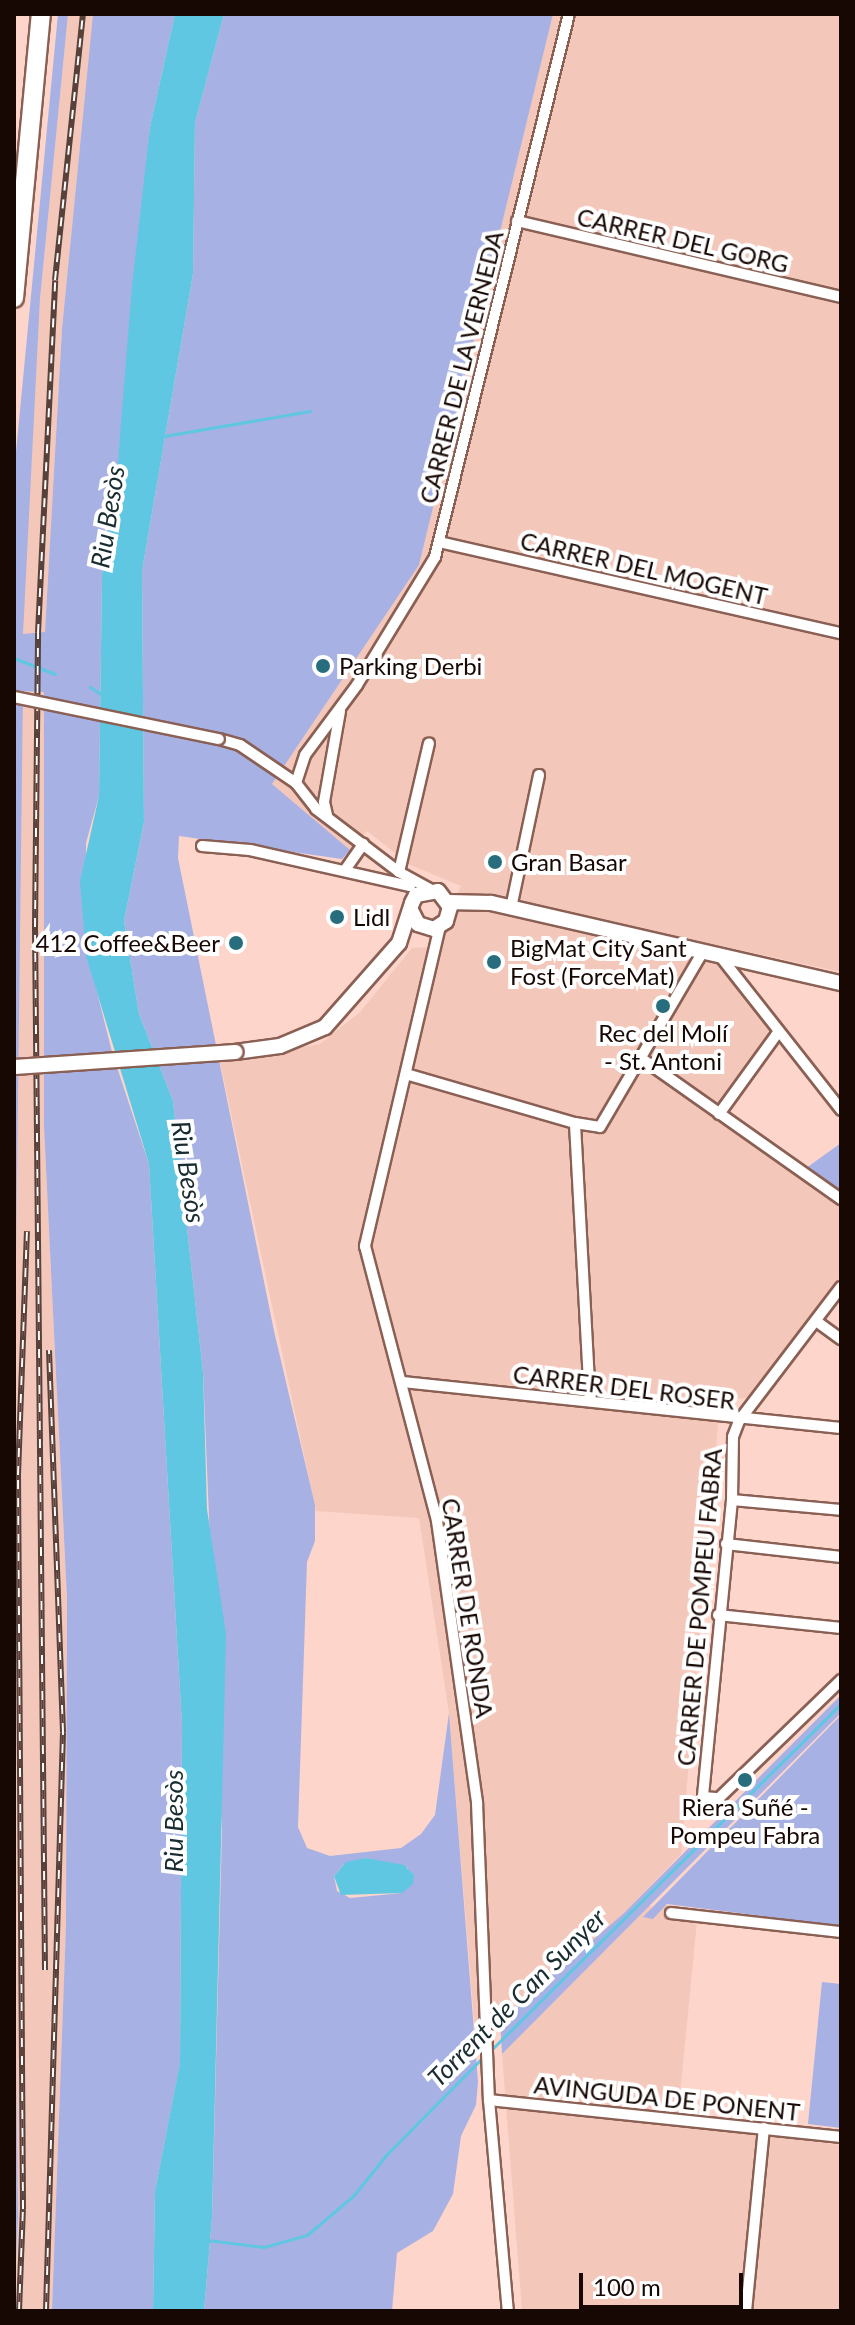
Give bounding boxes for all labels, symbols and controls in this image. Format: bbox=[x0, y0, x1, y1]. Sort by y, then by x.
street label: CARRER DEL GORG bbox=[574, 202, 792, 278]
street label: CARRER DE LA VERNEDA bbox=[413, 227, 509, 507]
water label: Riu Besòs bbox=[85, 464, 131, 570]
street label: CARRER DEL MOGENT bbox=[517, 525, 771, 611]
place label: Parking Derbi bbox=[339, 652, 482, 680]
marker: Parking Derbi bbox=[314, 657, 332, 675]
place label: Gran Basar bbox=[511, 848, 627, 876]
marker: Gran Basar bbox=[486, 853, 504, 871]
place label: Lidl bbox=[353, 903, 390, 931]
marker: Lidl bbox=[328, 908, 346, 926]
place label: 412 Coffee&Beer bbox=[36, 929, 220, 957]
marker: 412 Coffee&Beer bbox=[227, 934, 245, 952]
place label: BigMat City Sant Fost (ForceMat) bbox=[510, 934, 687, 990]
marker: BigMat City Sant Fost (ForceMat) bbox=[485, 953, 503, 971]
marker: Rec del Molí - St. Antoni bbox=[654, 997, 672, 1015]
place label: Rec del Molí - St. Antoni bbox=[598, 1019, 728, 1075]
water label: Riu Besòs bbox=[165, 1119, 211, 1225]
street label: CARRER DEL ROSER bbox=[511, 1359, 737, 1415]
street label: CARRER DE POMPEU FABRA bbox=[671, 1447, 727, 1767]
street label: CARRER DE RONDA bbox=[436, 1496, 500, 1720]
water label: Riu Besòs bbox=[158, 1769, 190, 1873]
marker: Riera Suñé - Pompeu Fabra bbox=[736, 1771, 754, 1789]
place label: Riera Suñé - Pompeu Fabra bbox=[670, 1793, 820, 1849]
water label: Torrent de Can Sunyer bbox=[422, 1903, 612, 2093]
street label: AVINGUDA DE PONENT bbox=[532, 2070, 802, 2126]
scale bar bbox=[583, 2257, 747, 2307]
text: 100 m bbox=[593, 2272, 661, 2301]

